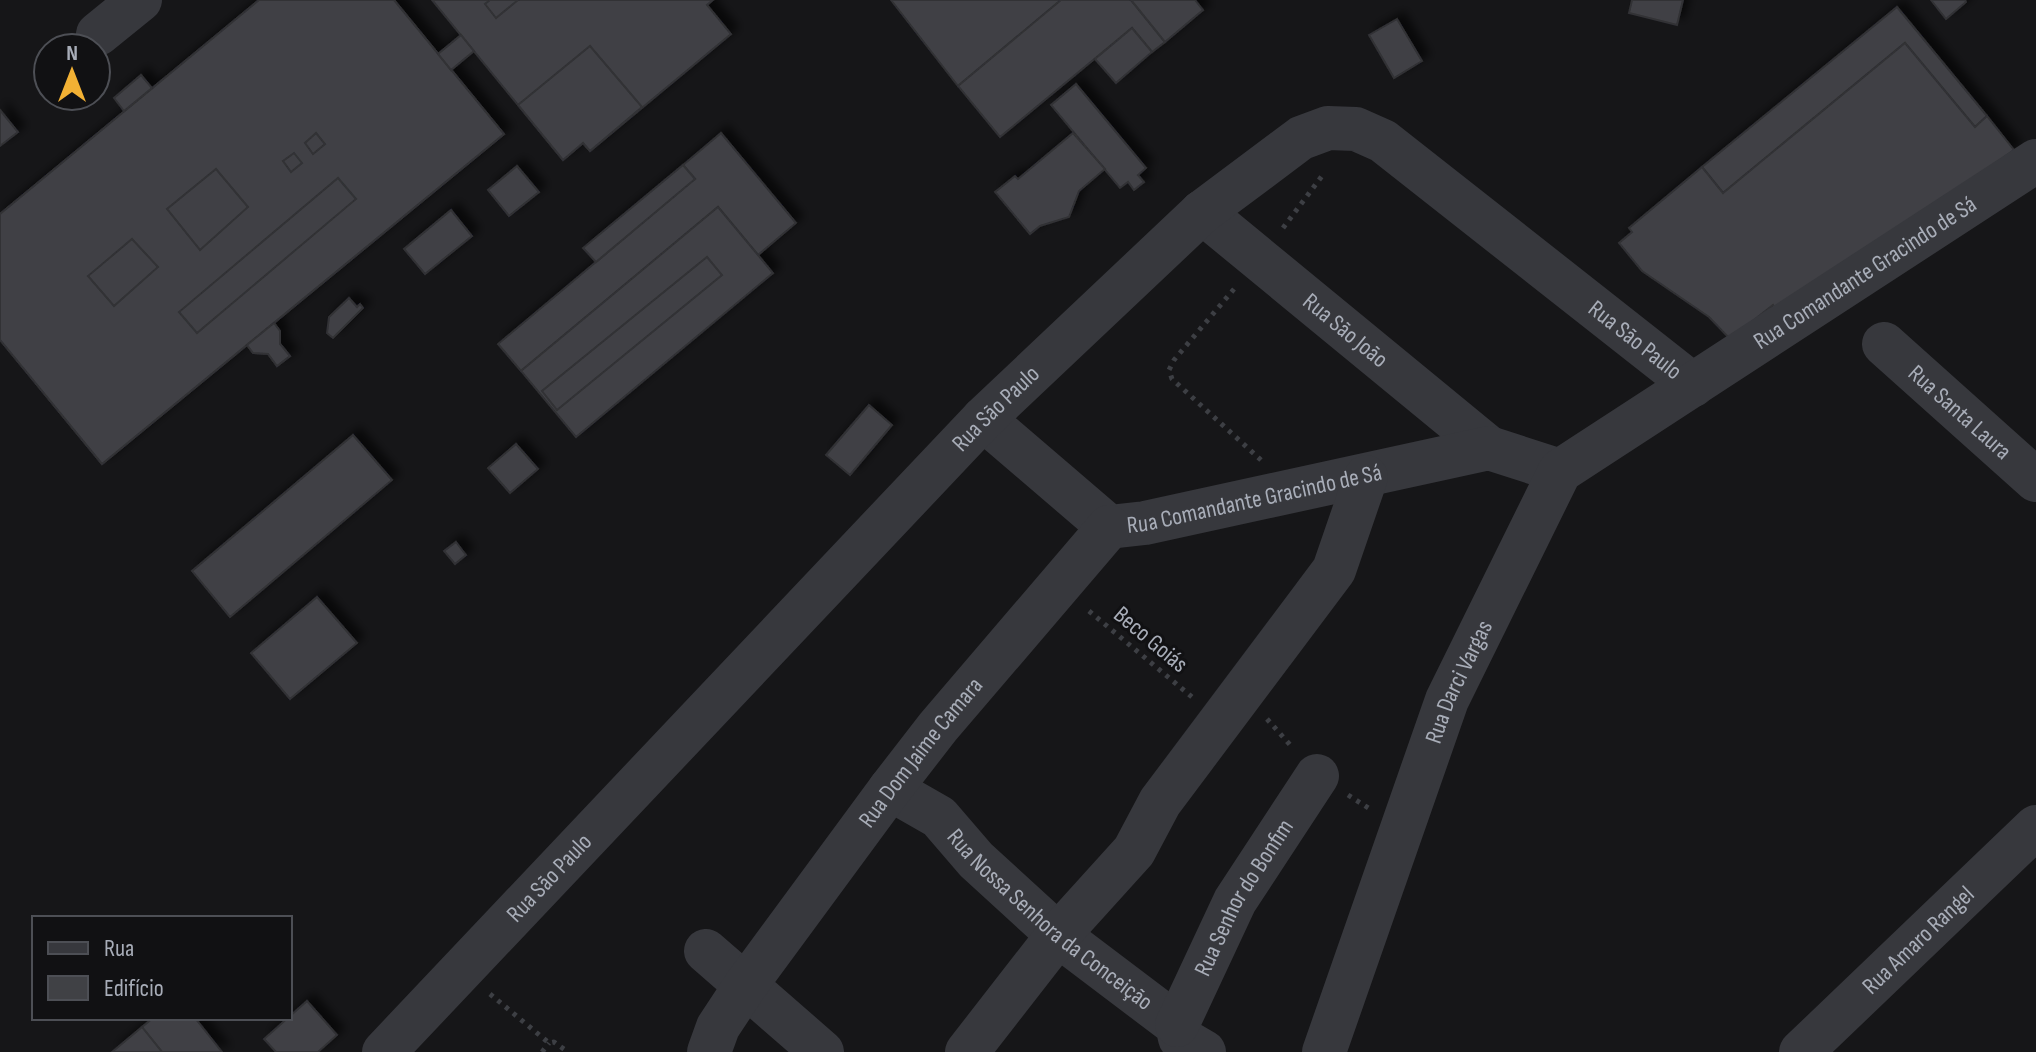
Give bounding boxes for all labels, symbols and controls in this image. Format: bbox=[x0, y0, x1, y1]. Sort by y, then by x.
north arrow bbox=[32, 32, 112, 112]
text: N bbox=[66, 40, 78, 67]
street label: Rua Comandante Gracindo de Sá bbox=[1748, 190, 1982, 356]
street label: Rua São João bbox=[1297, 287, 1394, 374]
street label: Rua São Paulo bbox=[1582, 294, 1688, 386]
street label: Rua São Paulo bbox=[946, 359, 1046, 458]
street label: Rua Santa Laura bbox=[1902, 359, 2017, 466]
street label: Rua Comandante Gracindo de Sá bbox=[1125, 458, 1384, 540]
street label: Beco Goiás bbox=[1108, 600, 1194, 679]
street label: Rua Darci Vargas bbox=[1419, 616, 1499, 747]
street label: Rua Dom Jaime Camara bbox=[853, 671, 989, 833]
street label: Rua Senhor do Bonfim bbox=[1188, 814, 1300, 981]
street label: Rua Nossa Senhora da Conceição bbox=[941, 823, 1158, 1017]
street label: Rua São Paulo bbox=[501, 828, 598, 928]
street label: Rua Amaro Rangel bbox=[1856, 880, 1980, 1001]
legend bbox=[32, 916, 292, 1020]
text: Rua bbox=[104, 934, 134, 963]
text: Edifício bbox=[104, 974, 164, 1003]

